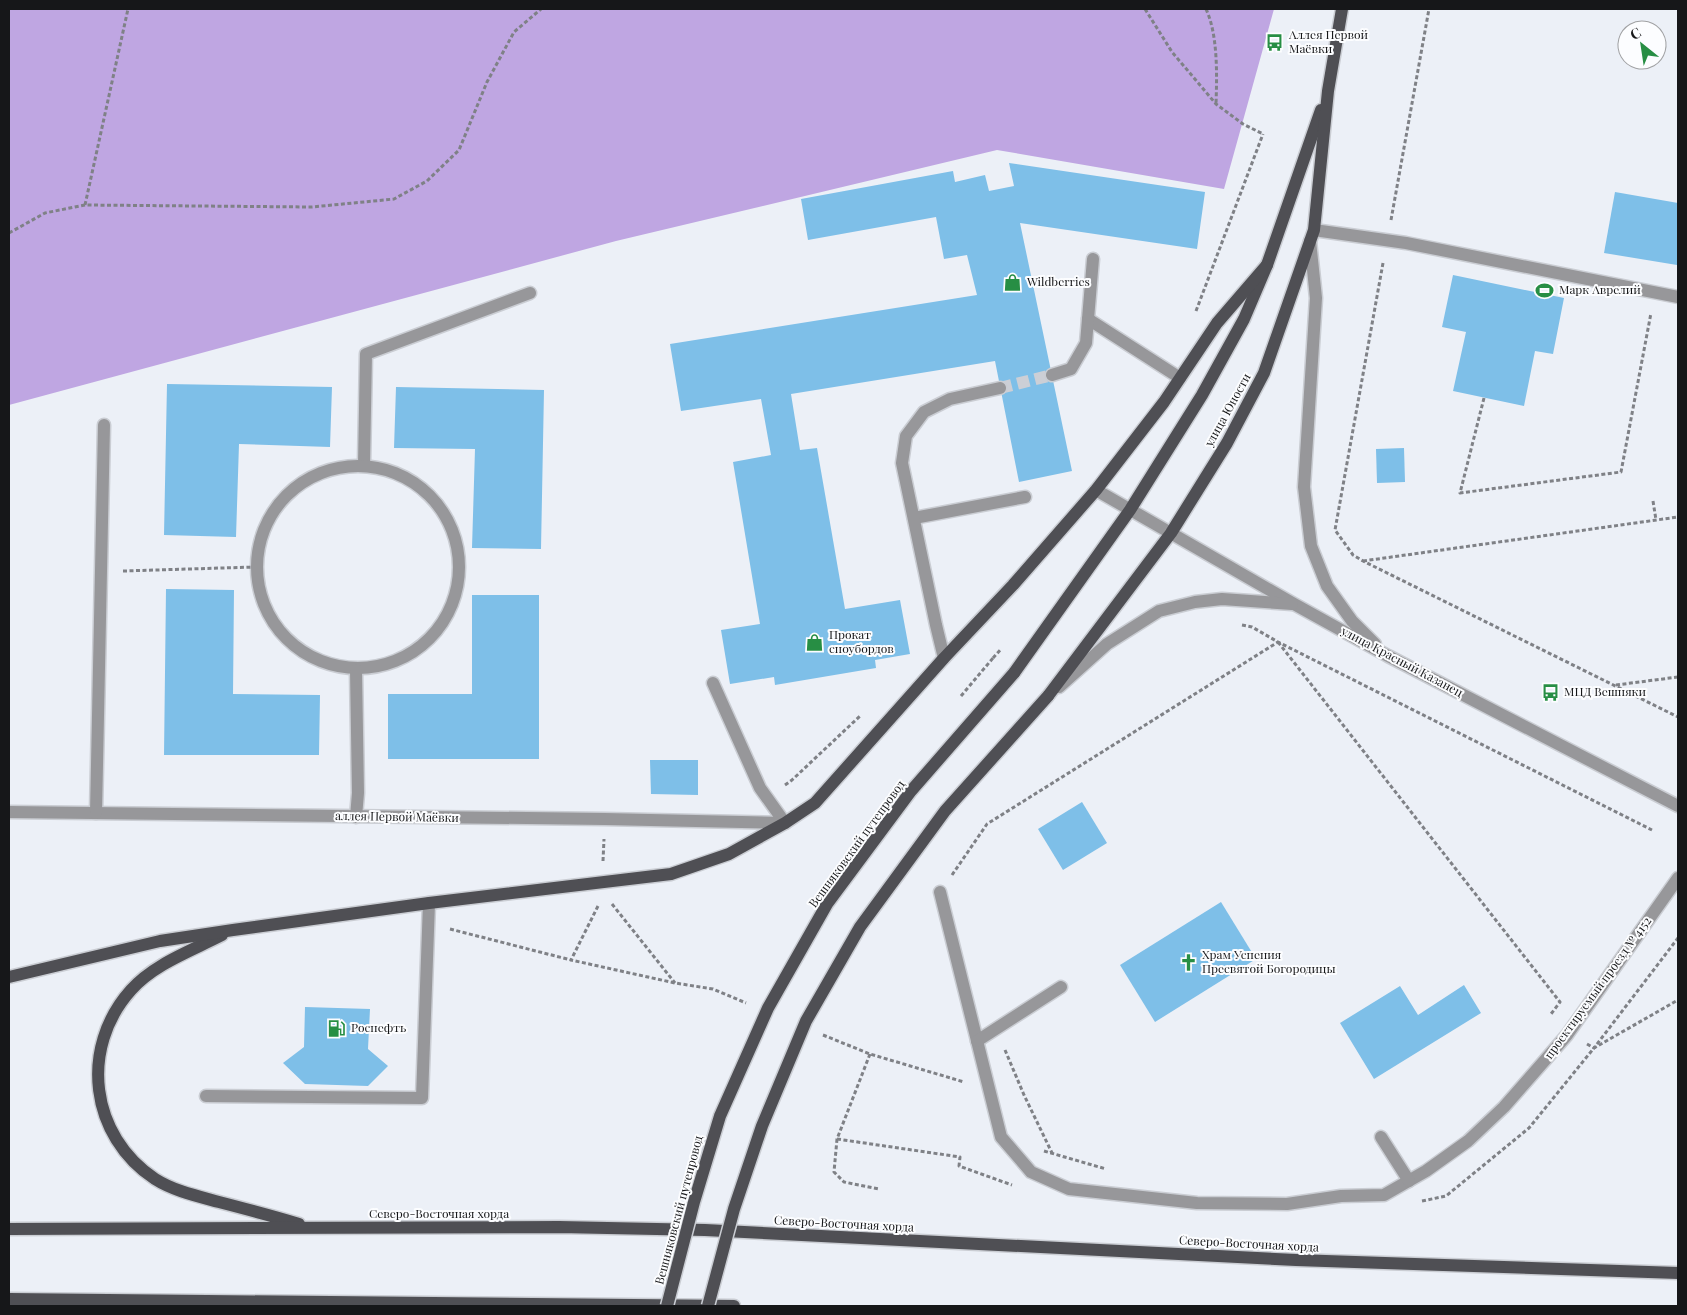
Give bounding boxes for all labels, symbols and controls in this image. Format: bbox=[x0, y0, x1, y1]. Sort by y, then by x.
north arrow bbox=[1617, 20, 1667, 70]
text: С bbox=[1626, 23, 1644, 44]
place label: Аллея Первой Маёвки bbox=[1288, 26, 1369, 56]
bus stop icon: Аллея Первой Маёвки bbox=[1265, 32, 1285, 52]
shop icon: Wildberries bbox=[1003, 272, 1023, 292]
place label: Wildberries bbox=[1026, 273, 1090, 289]
sports icon: Марк Аврелий bbox=[1535, 280, 1555, 300]
place label: Марк Аврелий bbox=[1559, 281, 1641, 297]
street label: улица Юности bbox=[1200, 370, 1254, 450]
street label: улица Красный Казанец bbox=[1338, 622, 1467, 700]
place label: Прокат сноубордов bbox=[829, 626, 894, 656]
shop icon: Прокат сноубордов bbox=[805, 632, 825, 652]
bus stop icon: МЦД Вешняки bbox=[1540, 682, 1560, 702]
place label: МЦД Вешняки bbox=[1564, 683, 1646, 699]
street label: Вешняковский путепровод bbox=[805, 776, 908, 910]
street label: аллея Первой Маёвки bbox=[335, 807, 460, 825]
street label: проектируемый проезд № 4152 bbox=[1540, 913, 1654, 1062]
place label: Храм Успения Пресвятой Богородицы bbox=[1202, 946, 1336, 976]
church icon: Храм Успения Пресвятой Богородицы bbox=[1178, 952, 1198, 972]
fuel station icon: Роснефть bbox=[327, 1018, 347, 1038]
place label: Роснефть bbox=[351, 1019, 406, 1035]
street label: Вешняковский путепровод bbox=[650, 1133, 706, 1286]
street label: Северо-Восточная хорда bbox=[369, 1205, 509, 1221]
street label: Северо-Восточная хорда bbox=[774, 1211, 915, 1235]
street label: Северо-Восточная хорда bbox=[1179, 1231, 1320, 1255]

